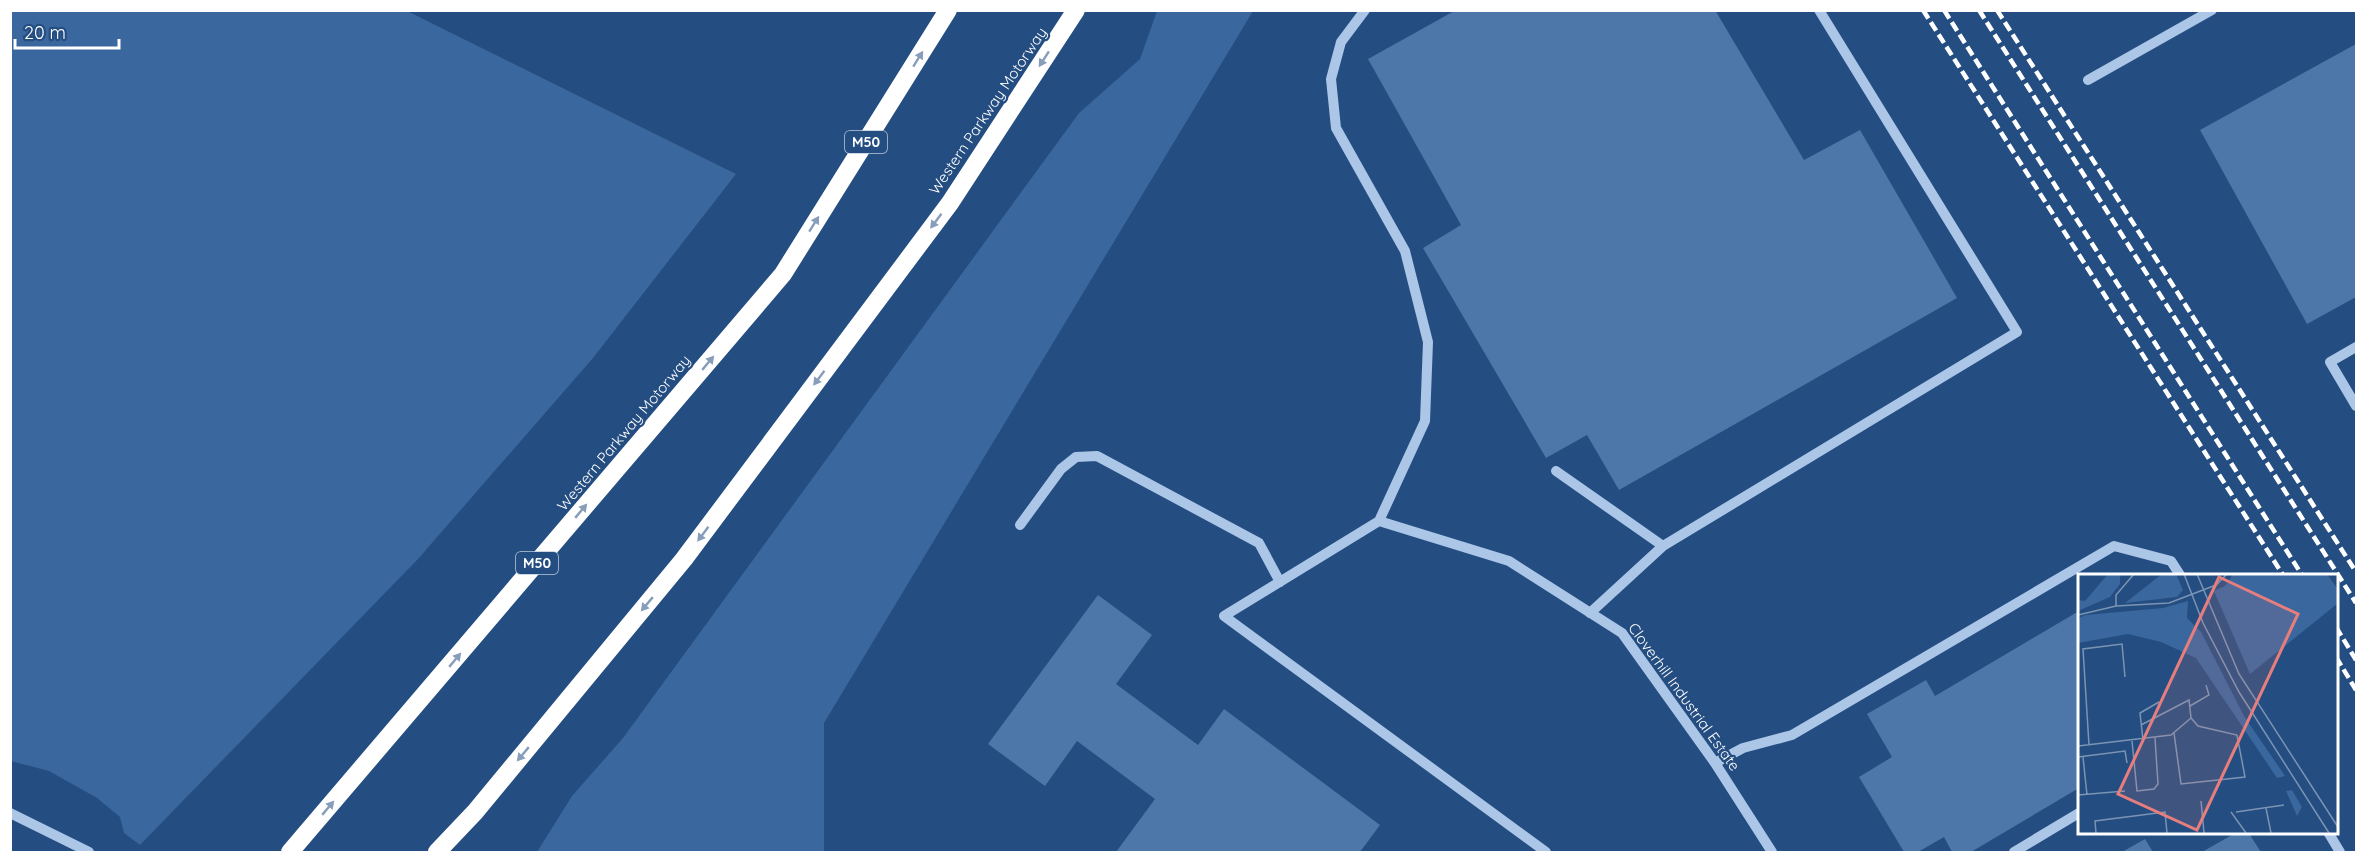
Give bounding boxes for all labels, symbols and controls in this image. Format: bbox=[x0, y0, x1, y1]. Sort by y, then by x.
scale bar bbox=[15, 12, 118, 50]
text: 20 m bbox=[24, 21, 66, 44]
street label: Western Parkway Motorway bbox=[924, 23, 1051, 198]
one-way arrow bbox=[912, 51, 923, 67]
one-way arrow bbox=[1038, 51, 1050, 67]
road number: M50 bbox=[845, 131, 887, 153]
one-way arrow bbox=[930, 214, 942, 229]
one-way arrow bbox=[809, 216, 820, 233]
street label: Western Parkway Motorway bbox=[553, 351, 694, 514]
one-way arrow bbox=[701, 355, 714, 371]
one-way arrow bbox=[813, 369, 825, 385]
one-way arrow bbox=[574, 504, 587, 519]
one-way arrow bbox=[696, 526, 709, 542]
road number: M50 bbox=[516, 552, 558, 574]
inset map bbox=[2078, 574, 2337, 833]
one-way arrow bbox=[641, 596, 654, 611]
street label: Cloverhill Industrial Estate bbox=[1624, 619, 1744, 774]
one-way arrow bbox=[448, 653, 461, 668]
one-way arrow bbox=[516, 746, 529, 762]
one-way arrow bbox=[321, 801, 334, 816]

